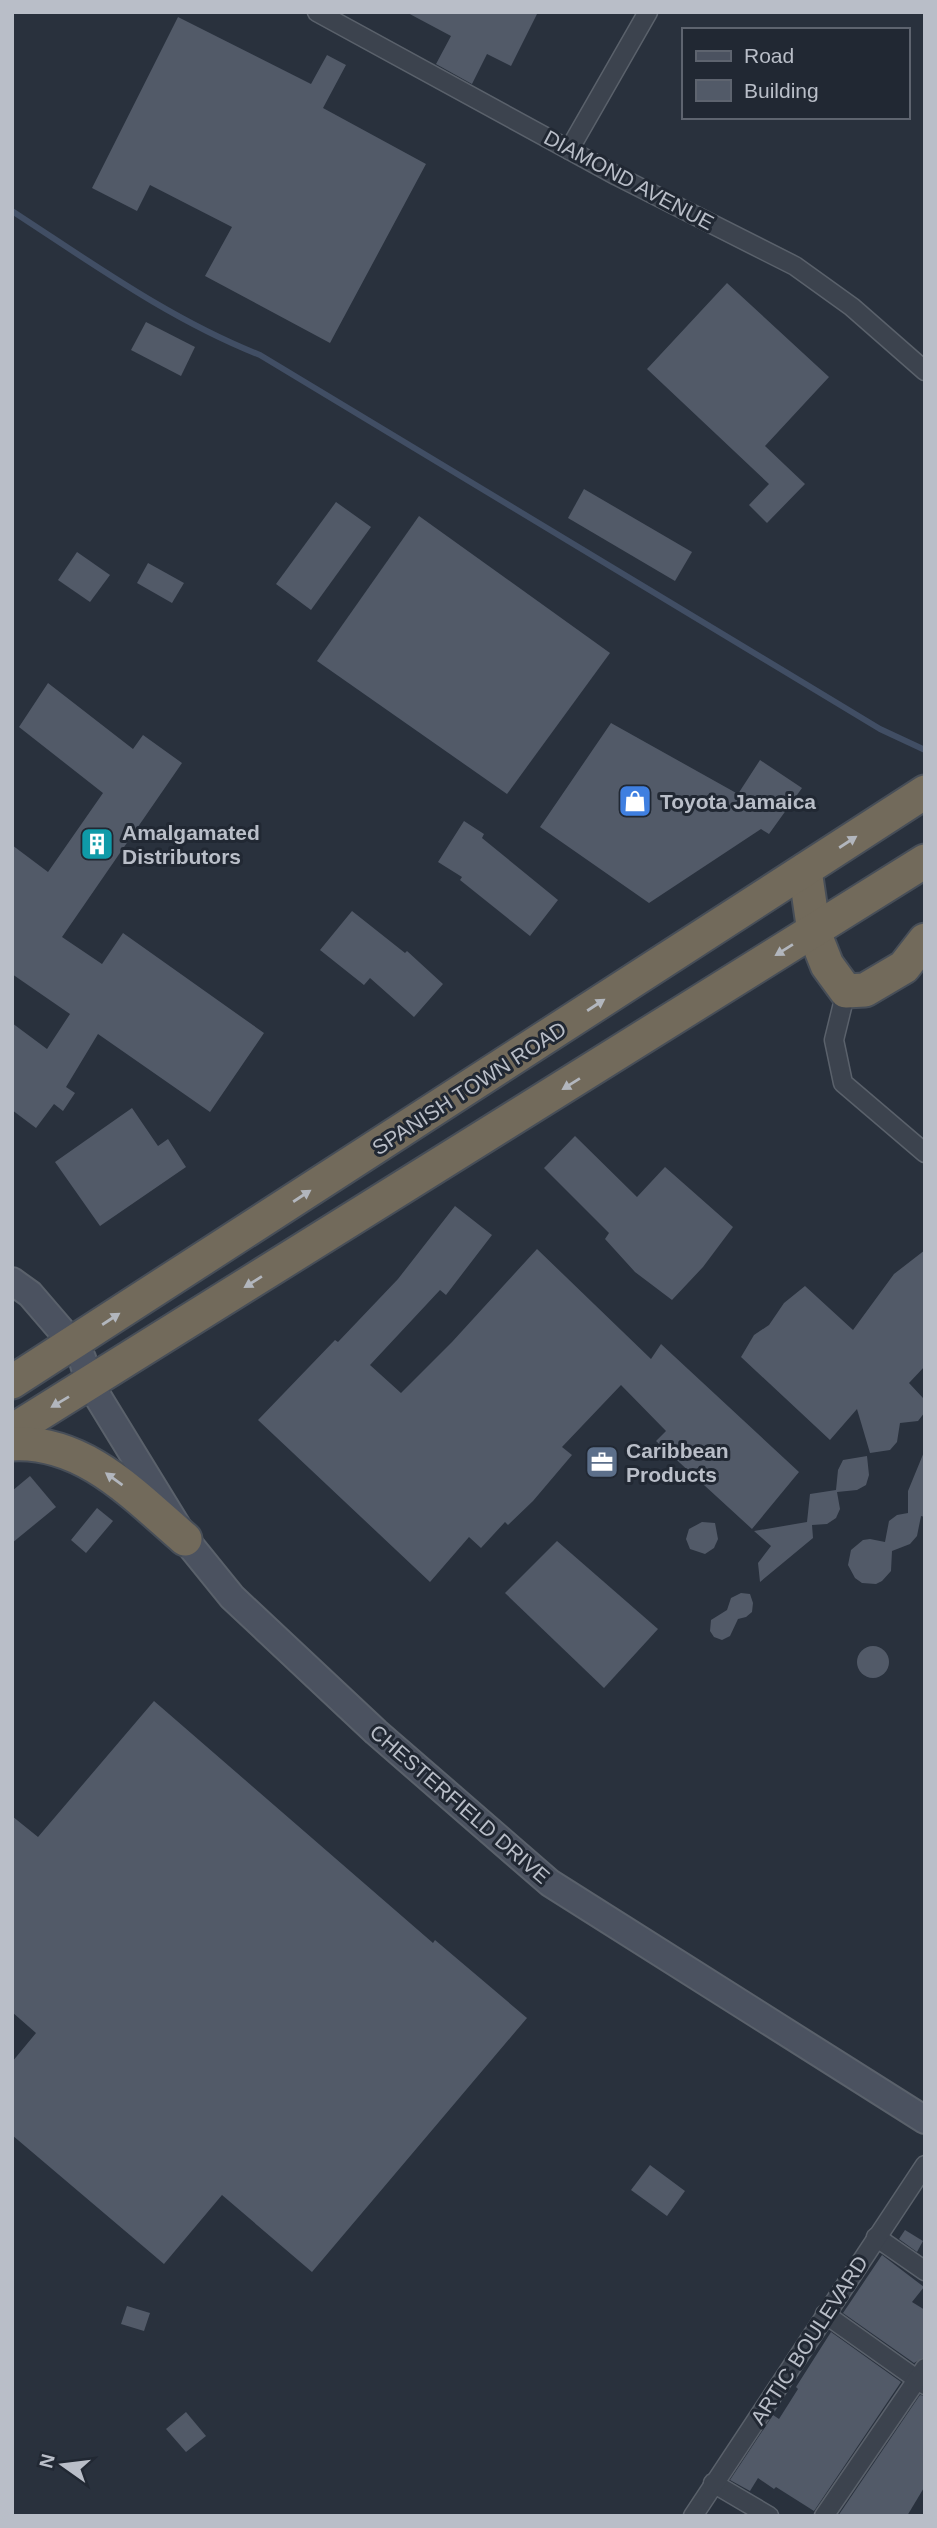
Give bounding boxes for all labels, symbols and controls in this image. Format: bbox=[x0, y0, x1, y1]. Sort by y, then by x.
legend bbox=[682, 28, 909, 119]
text: Road bbox=[744, 44, 794, 67]
text: Building bbox=[744, 79, 819, 102]
street label: DIAMOND AVENUE bbox=[540, 126, 718, 234]
shop icon: Toyota Jamaica bbox=[616, 782, 654, 820]
place label: Toyota Jamaica bbox=[660, 790, 816, 813]
place label: Amalgamated Distributors bbox=[122, 821, 260, 868]
building icon: Amalgamated Distributors bbox=[78, 825, 116, 863]
one-way arrow bbox=[839, 835, 858, 848]
one-way arrow bbox=[775, 944, 794, 957]
one-way arrow bbox=[586, 999, 606, 1012]
street label: SPANISH TOWN ROAD bbox=[368, 1017, 570, 1159]
one-way arrow bbox=[561, 1077, 580, 1090]
one-way arrow bbox=[292, 1189, 312, 1202]
one-way arrow bbox=[243, 1276, 263, 1289]
one-way arrow bbox=[101, 1313, 121, 1326]
one-way arrow bbox=[50, 1396, 69, 1409]
place label: Caribbean Products bbox=[626, 1439, 729, 1486]
office icon: Caribbean Products bbox=[583, 1443, 621, 1481]
one-way arrow bbox=[105, 1472, 123, 1486]
street label: CHESTERFIELD DRIVE bbox=[366, 1720, 554, 1888]
street label: ARTIC BOULEVARD bbox=[746, 2251, 872, 2429]
north arrow bbox=[28, 2430, 98, 2500]
text: N bbox=[35, 2452, 59, 2470]

